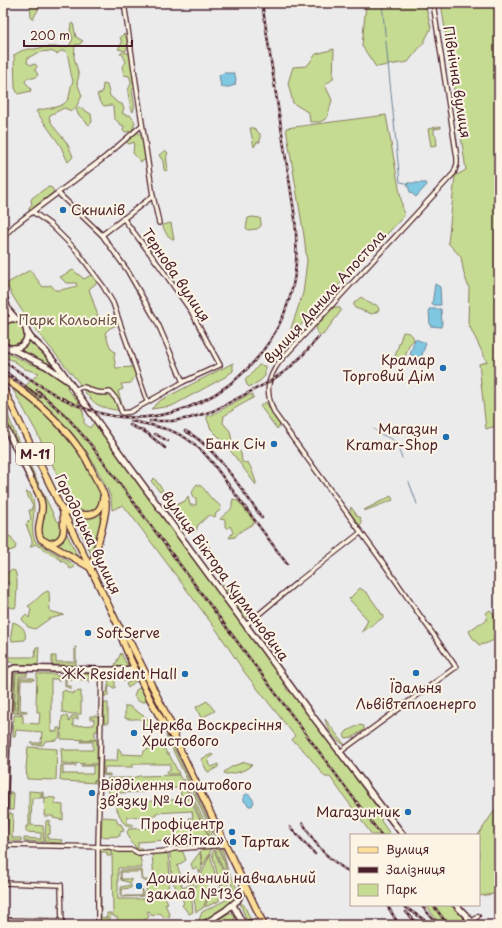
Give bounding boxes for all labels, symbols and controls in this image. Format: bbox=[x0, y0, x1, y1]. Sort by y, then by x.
scale bar bbox=[24, 22, 132, 48]
street label: Північна вулиця bbox=[438, 24, 477, 140]
text: 200 m bbox=[30, 26, 70, 44]
place label: Скнилів bbox=[71, 199, 125, 220]
marker: Скнилів bbox=[58, 205, 68, 215]
street label: Тернова вулиця bbox=[137, 224, 216, 326]
street label: вулиця Данила Апостола bbox=[259, 225, 391, 368]
park label: Парк Кольонія bbox=[18, 309, 118, 330]
place label: Крамар Торговий Дім bbox=[342, 349, 435, 386]
marker: Крамар Торговий Дім bbox=[438, 363, 448, 373]
place label: Магазин Kramar-Shop bbox=[346, 418, 438, 455]
marker: Магазин Kramar-Shop bbox=[441, 432, 451, 442]
place label: Банк Січ bbox=[205, 433, 266, 454]
marker: Банк Січ bbox=[269, 439, 279, 449]
road number: М-11 bbox=[16, 443, 54, 465]
street label: Городоцька вулиця bbox=[50, 470, 127, 598]
street label: вулиця Віктора Курмановича bbox=[156, 486, 294, 665]
place label: SoftServe bbox=[96, 622, 160, 643]
marker: SoftServe bbox=[83, 628, 93, 638]
place label: ЖК Resident Hall bbox=[61, 663, 177, 684]
marker: Їдальня Львівтеплоенерго bbox=[411, 668, 421, 678]
marker: ЖК Resident Hall bbox=[180, 669, 190, 679]
place label: Їдальня Львівтеплоенерго bbox=[356, 677, 476, 714]
place label: Церква Воскресіння Христового bbox=[142, 714, 282, 751]
marker: Церква Воскресіння Христового bbox=[129, 728, 139, 738]
place label: Відділення поштового зв’язку № 40 bbox=[99, 774, 252, 811]
marker: Відділення поштового зв’язку № 40 bbox=[87, 788, 97, 798]
place label: Магазинчик bbox=[316, 801, 401, 822]
marker: Магазинчик bbox=[403, 807, 413, 817]
place label: Профіцентр «Квітка» bbox=[140, 813, 224, 850]
marker: Профіцентр «Квітка» bbox=[227, 827, 237, 837]
place label: Тартак bbox=[241, 831, 290, 852]
legend bbox=[350, 834, 480, 906]
marker: Тартак bbox=[228, 837, 238, 847]
text: Вулиця bbox=[386, 840, 429, 858]
text: Залізниця bbox=[385, 860, 445, 878]
place label: Дошкільний навчальний заклад №136 bbox=[146, 867, 316, 904]
text: Парк bbox=[386, 880, 418, 898]
marker: Дошкільний навчальний заклад №136 bbox=[134, 881, 144, 891]

